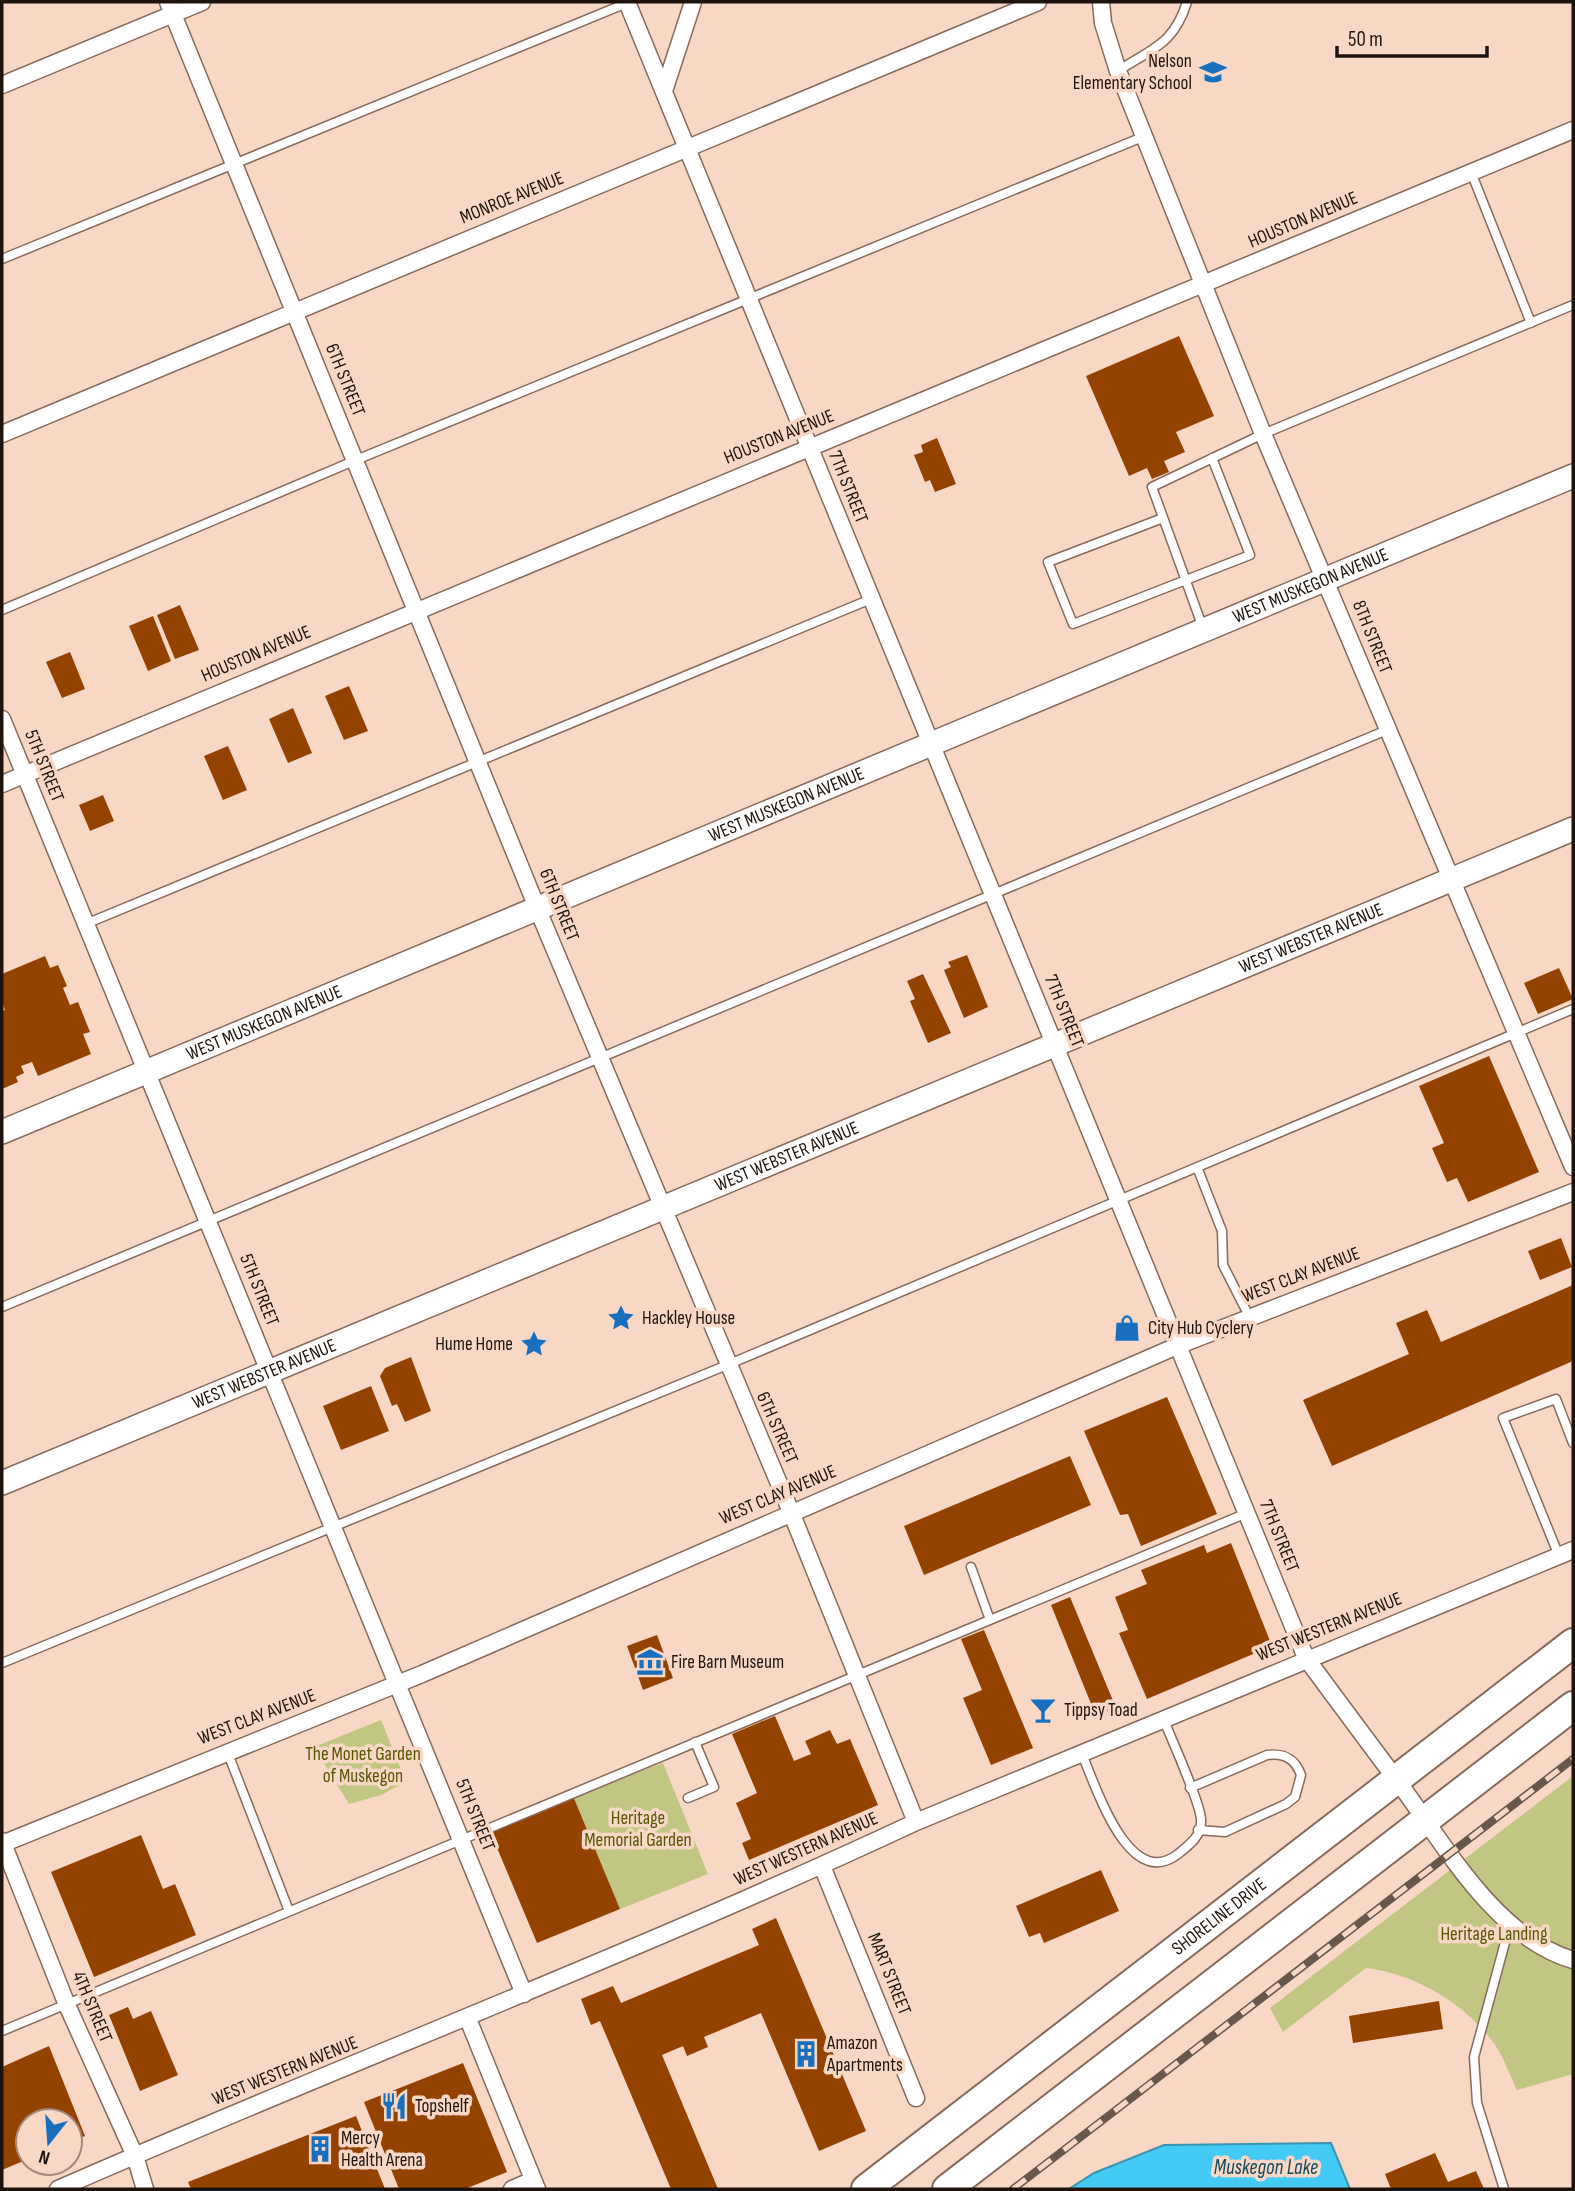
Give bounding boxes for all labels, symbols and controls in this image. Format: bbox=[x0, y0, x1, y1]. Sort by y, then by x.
scale bar bbox=[1337, 14, 1488, 58]
text: 50 m bbox=[1348, 27, 1383, 52]
place label: Nelson Elementary School bbox=[1073, 50, 1192, 95]
school or university icon: Nelson Elementary School bbox=[1198, 57, 1228, 87]
street label: MONROE AVENUE bbox=[457, 167, 567, 229]
street label: HOUSTON AVENUE bbox=[1245, 187, 1361, 253]
street label: 6TH STREET bbox=[320, 340, 370, 420]
street label: HOUSTON AVENUE bbox=[721, 404, 837, 470]
street label: 7TH STREET bbox=[823, 447, 873, 527]
street label: WEST MUSKEGON AVENUE bbox=[1229, 543, 1392, 628]
street label: 8TH STREET bbox=[1347, 597, 1397, 677]
street label: HOUSTON AVENUE bbox=[198, 621, 314, 687]
street label: 5TH STREET bbox=[19, 727, 69, 806]
street label: WEST MUSKEGON AVENUE bbox=[705, 762, 868, 847]
street label: 6TH STREET bbox=[534, 865, 584, 945]
street label: WEST WEBSTER AVENUE bbox=[1236, 898, 1387, 978]
street label: 7TH STREET bbox=[1039, 971, 1089, 1051]
street label: WEST MUSKEGON AVENUE bbox=[183, 980, 345, 1065]
street label: WEST WEBSTER AVENUE bbox=[711, 1116, 862, 1197]
street label: WEST CLAY AVENUE bbox=[1239, 1242, 1363, 1308]
street label: 5TH STREET bbox=[234, 1251, 284, 1330]
place icon: Hackley House bbox=[606, 1303, 636, 1333]
place label: Hackley House bbox=[642, 1307, 735, 1330]
shop icon: City Hub Cyclery bbox=[1112, 1313, 1142, 1343]
place label: City Hub Cyclery bbox=[1148, 1317, 1254, 1340]
place icon: Hume Home bbox=[519, 1329, 549, 1359]
place label: Hume Home bbox=[435, 1333, 513, 1356]
street label: WEST WEBSTER AVENUE bbox=[189, 1334, 340, 1414]
street label: 6TH STREET bbox=[751, 1388, 803, 1468]
street label: WEST CLAY AVENUE bbox=[716, 1460, 840, 1530]
street label: 7TH STREET bbox=[1254, 1496, 1304, 1576]
street label: WEST WESTERN AVENUE bbox=[1253, 1587, 1405, 1667]
museum icon: Fire Barn Museum bbox=[635, 1647, 665, 1677]
place label: Fire Barn Museum bbox=[671, 1651, 784, 1674]
street label: WEST CLAY AVENUE bbox=[195, 1684, 319, 1750]
bar icon: Tippsy Toad bbox=[1028, 1695, 1058, 1725]
place label: Tippsy Toad bbox=[1064, 1699, 1138, 1722]
park label: The Monet Garden of Muskegon bbox=[305, 1743, 421, 1788]
street label: 5TH STREET bbox=[450, 1776, 500, 1855]
park label: Heritage Memorial Garden bbox=[584, 1807, 692, 1852]
street label: WEST WESTERN AVENUE bbox=[731, 1807, 881, 1891]
street label: SHORELINE DRIVE bbox=[1167, 1873, 1271, 1960]
park label: Heritage Landing bbox=[1440, 1923, 1548, 1946]
street label: MART STREET bbox=[862, 1930, 916, 2019]
street label: 4TH STREET bbox=[67, 1968, 117, 2046]
street label: WEST WESTERN AVENUE bbox=[209, 2031, 361, 2111]
place label: Amazon Apartments bbox=[826, 2032, 903, 2077]
building icon: Amazon Apartments bbox=[791, 2039, 821, 2069]
restaurant icon: Topshelf bbox=[379, 2091, 409, 2121]
place label: Topshelf bbox=[415, 2095, 469, 2118]
north arrow bbox=[14, 2107, 84, 2177]
place label: Mercy Health Arena bbox=[341, 2127, 423, 2172]
building icon: Mercy Health Arena bbox=[305, 2134, 335, 2164]
text: N bbox=[36, 2144, 53, 2169]
water label: Muskegon Lake bbox=[1214, 2155, 1318, 2180]

